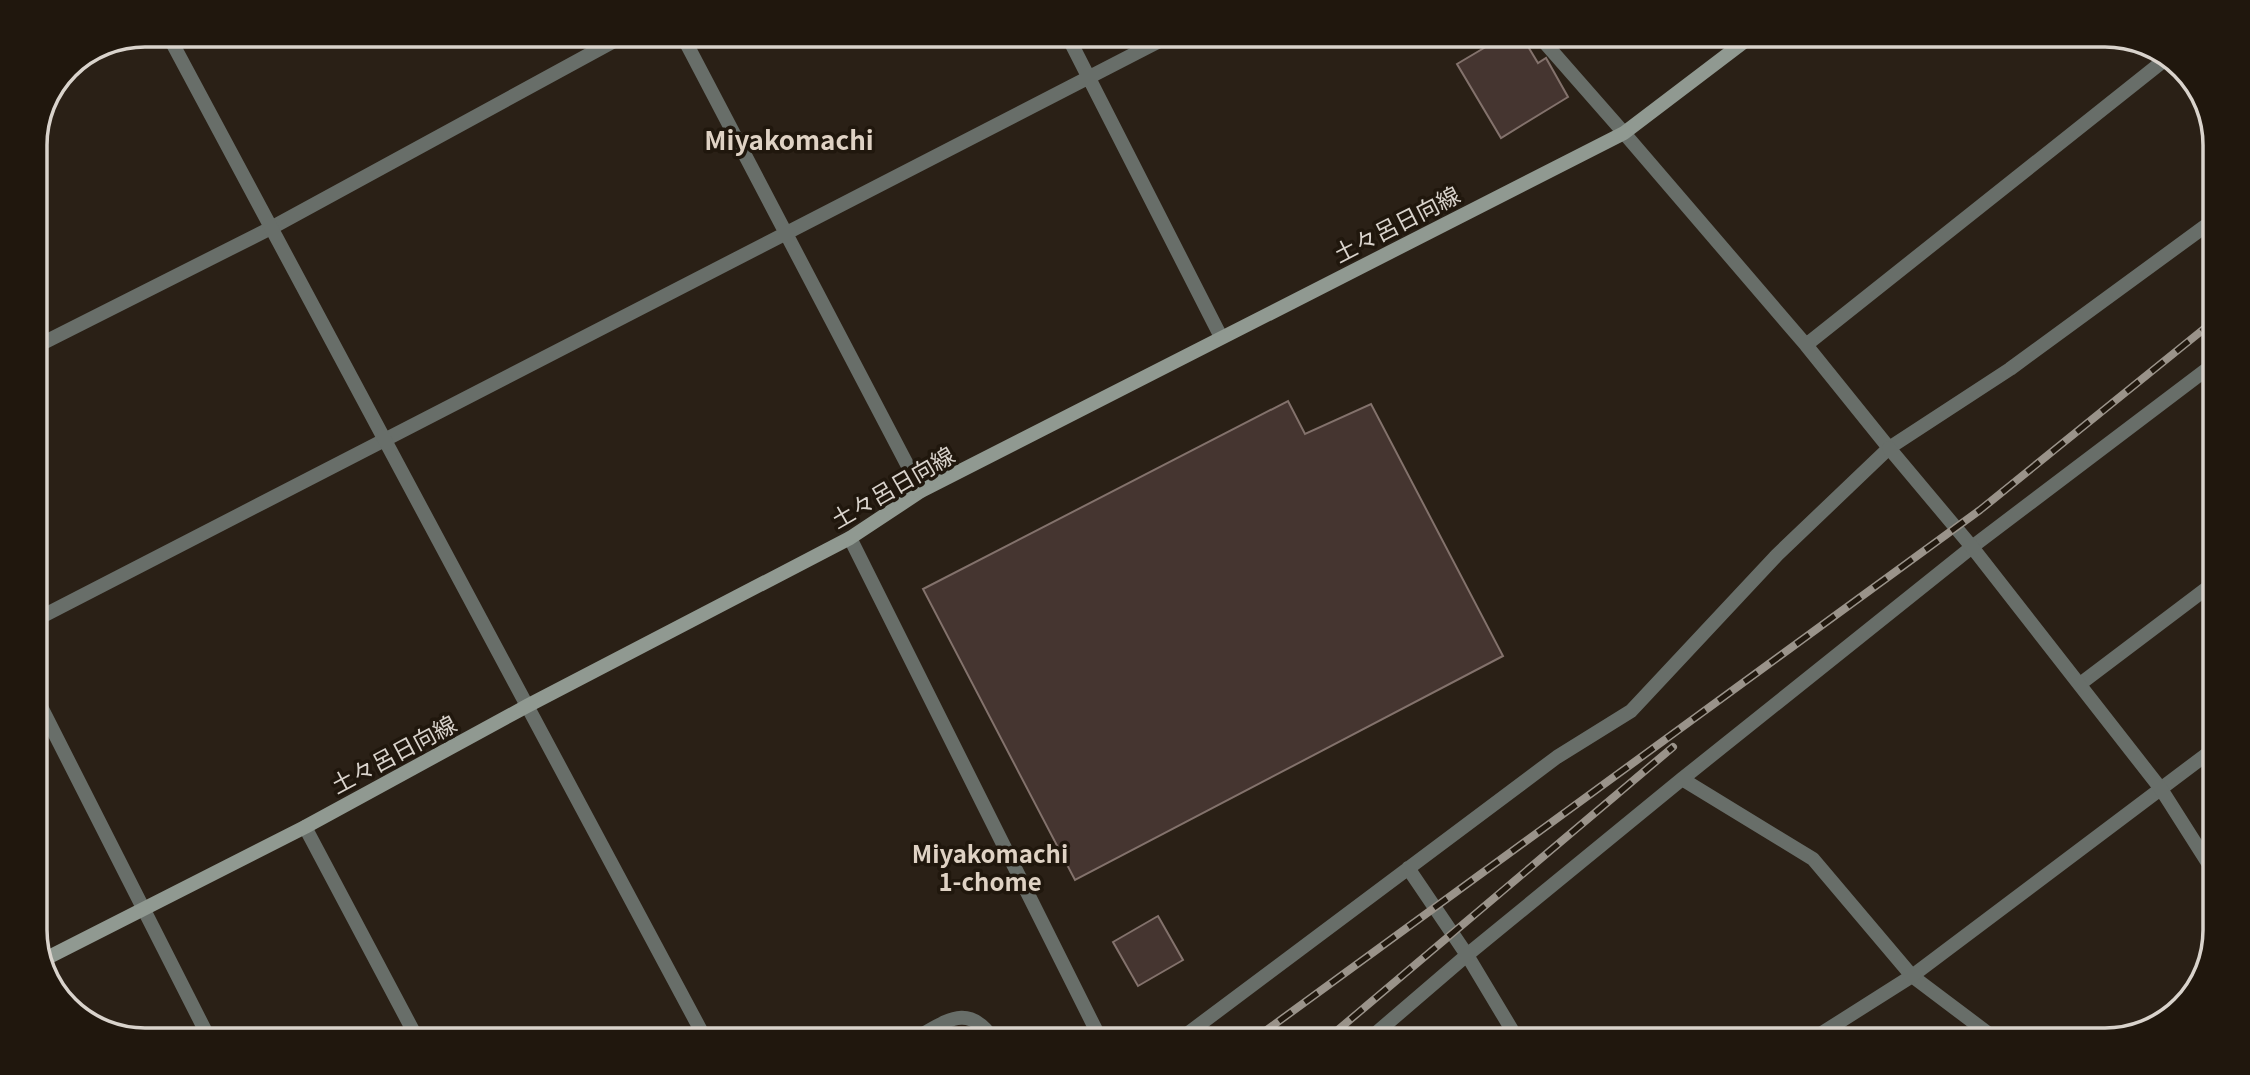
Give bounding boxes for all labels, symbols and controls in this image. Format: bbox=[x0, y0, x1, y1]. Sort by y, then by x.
district label: Miyakomachi bbox=[704, 120, 874, 157]
street label: 土々呂日向線 bbox=[1327, 177, 1465, 269]
street label: 土々呂日向線 bbox=[824, 437, 960, 535]
street label: 土々呂日向線 bbox=[324, 706, 462, 800]
district label: Miyakomachi 1-chome bbox=[912, 835, 1068, 898]

